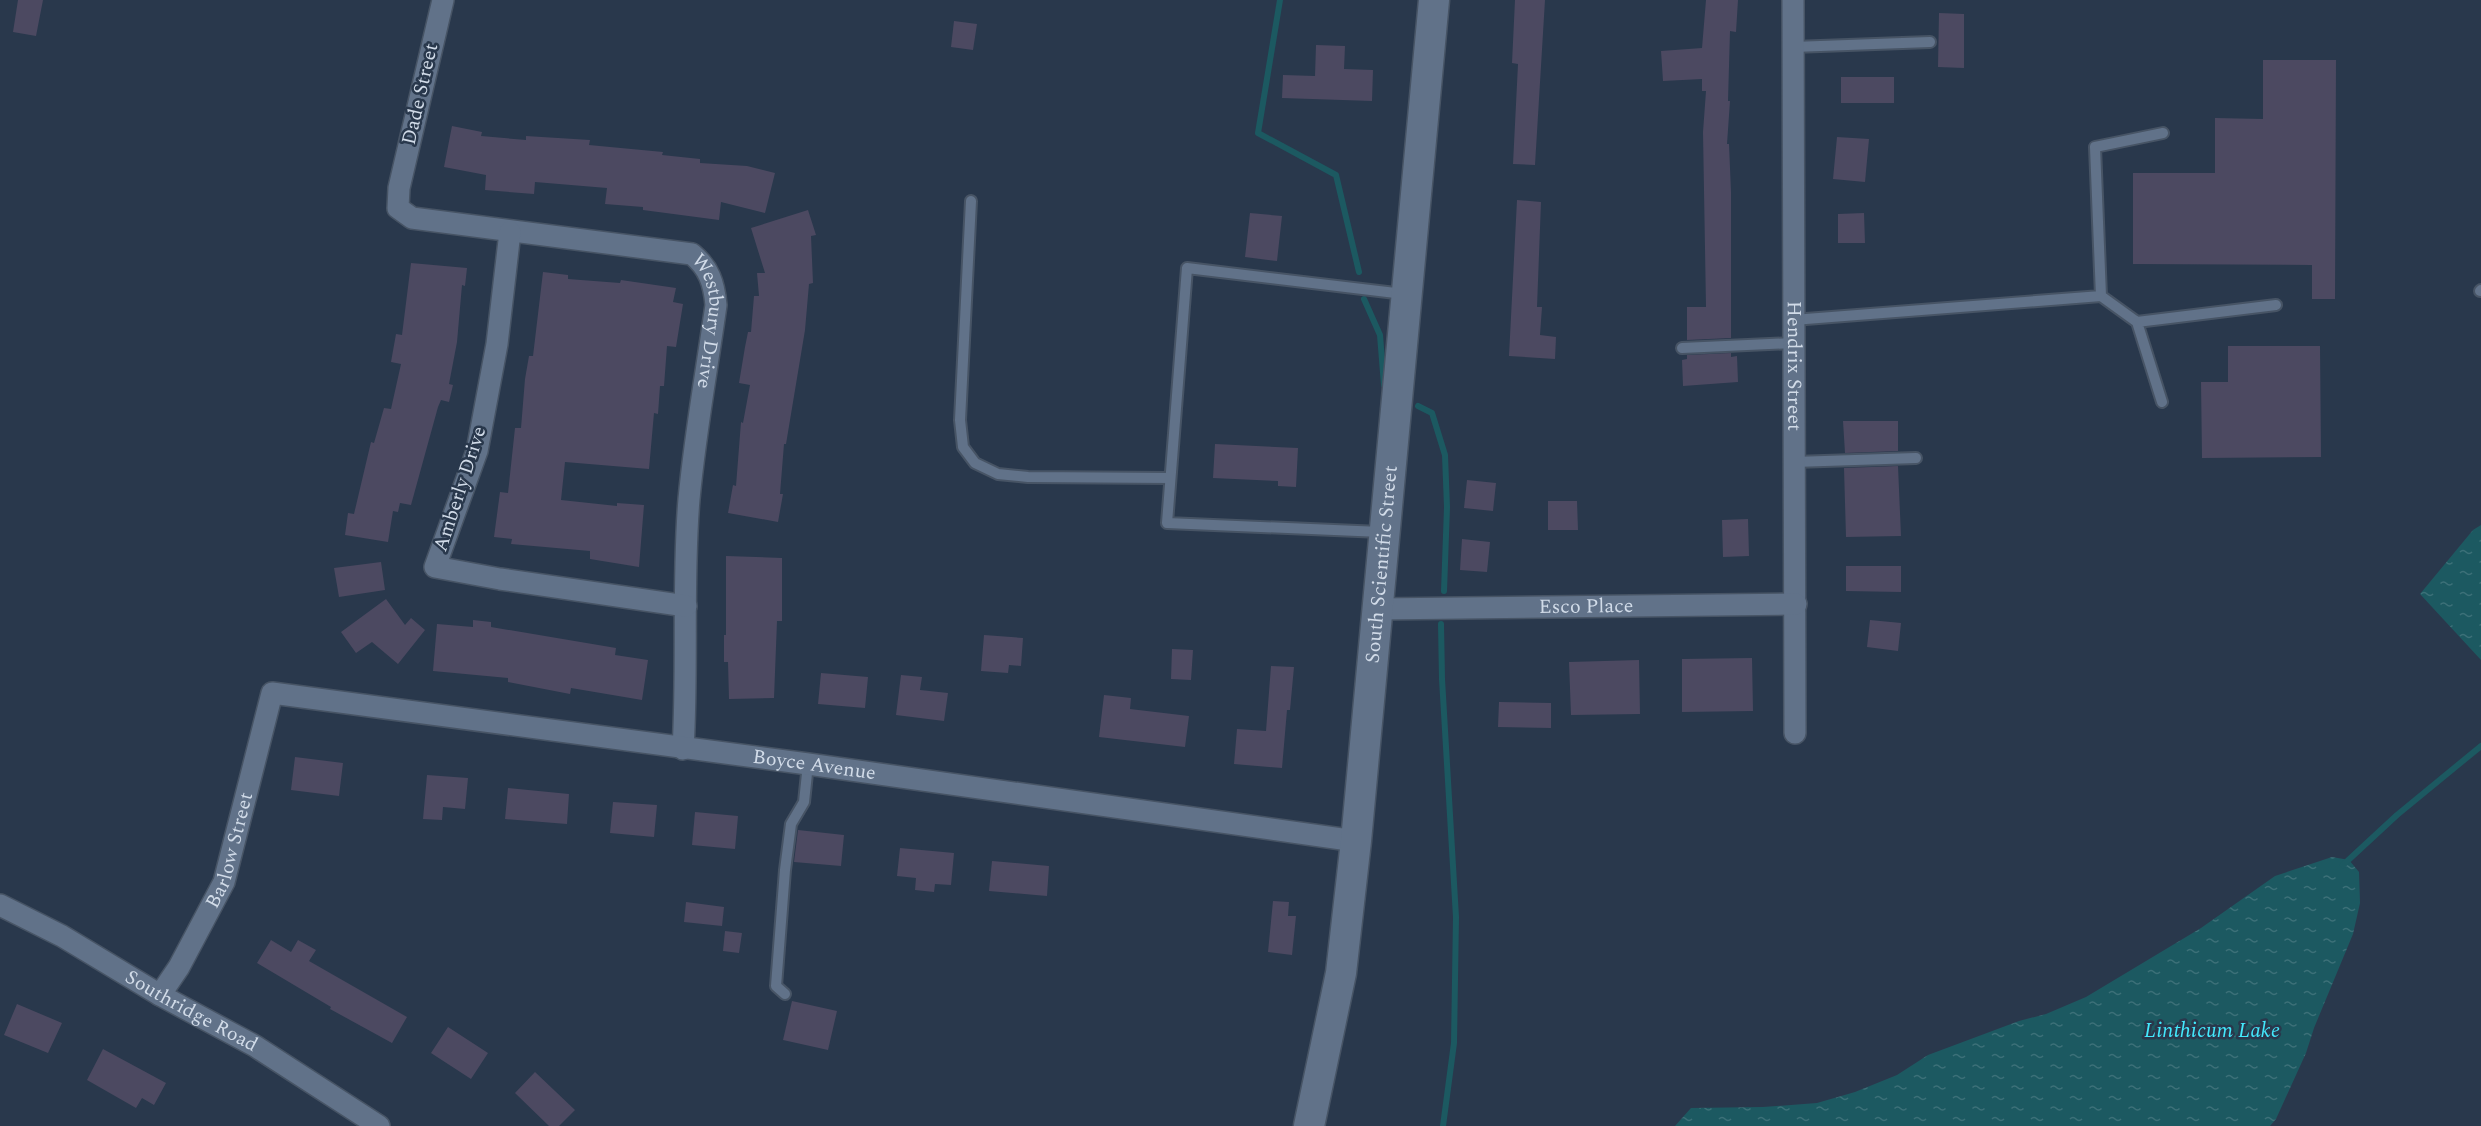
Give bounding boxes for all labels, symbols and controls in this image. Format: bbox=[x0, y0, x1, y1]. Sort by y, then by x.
street label: Dade Street bbox=[394, 40, 446, 148]
street label: Westbury Drive bbox=[684, 247, 731, 391]
street label: Hendrix Street bbox=[1779, 301, 1809, 431]
street label: Amberly Drive bbox=[426, 422, 494, 556]
street label: South Scientific Street bbox=[1358, 464, 1406, 665]
street label: Esco Place bbox=[1538, 591, 1634, 622]
street label: Boyce Avenue bbox=[751, 742, 878, 788]
street label: Barlow Street bbox=[198, 789, 261, 914]
street label: Southridge Road bbox=[119, 962, 263, 1060]
water label: Linthicum Lake bbox=[2144, 1015, 2280, 1047]

